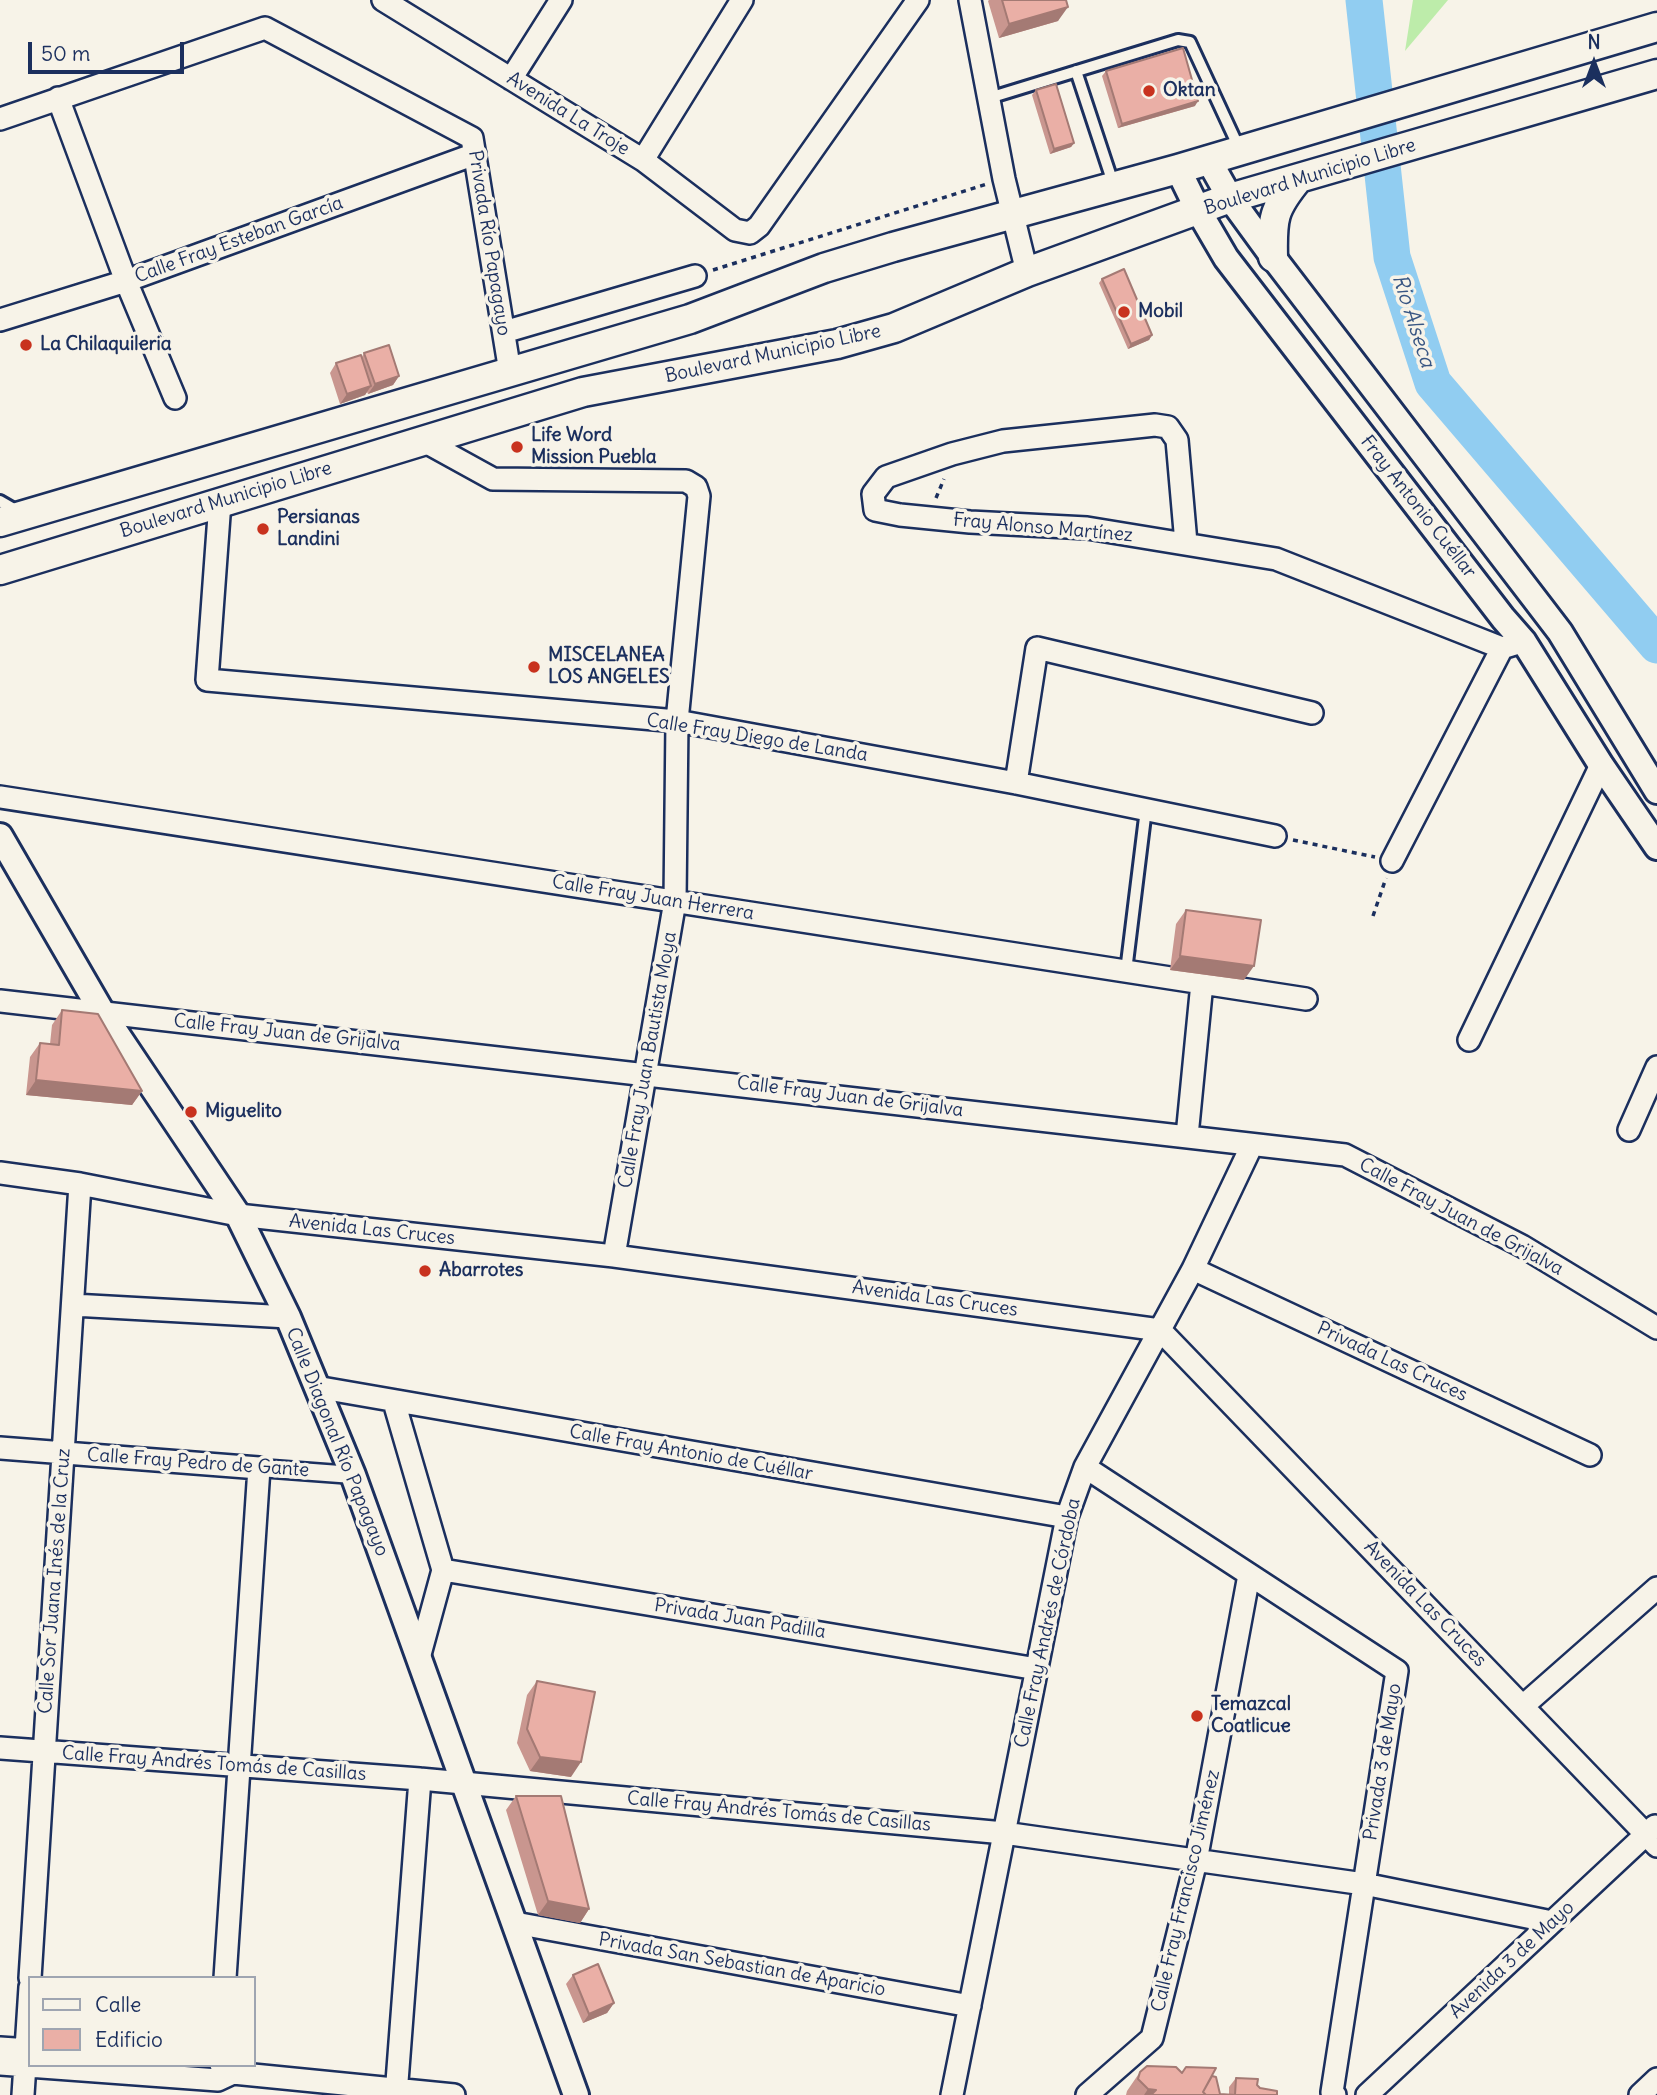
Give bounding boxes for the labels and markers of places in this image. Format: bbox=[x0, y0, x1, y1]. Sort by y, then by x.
place label: Oktan bbox=[1163, 80, 1216, 102]
marker: Oktan bbox=[1141, 83, 1157, 99]
place label: Mobil bbox=[1138, 301, 1183, 323]
marker: Mobil bbox=[1116, 304, 1132, 320]
place label: La Chilaquileria bbox=[40, 334, 172, 356]
marker: La Chilaquileria bbox=[18, 337, 34, 353]
place label: Life Word Mission Puebla bbox=[531, 425, 657, 469]
marker: Life Word Mission Puebla bbox=[509, 439, 525, 455]
place label: Persianas Landini bbox=[277, 507, 360, 551]
marker: Persianas Landini bbox=[255, 521, 271, 537]
place label: MISCELANEA LOS ANGELES bbox=[548, 645, 670, 689]
marker: MISCELANEA LOS ANGELES bbox=[526, 659, 542, 675]
place label: Miguelito bbox=[205, 1101, 282, 1123]
marker: Miguelito bbox=[183, 1104, 199, 1120]
place label: Abarrotes bbox=[439, 1260, 523, 1282]
marker: Abarrotes bbox=[417, 1263, 433, 1279]
place label: Temazcal Coatlicue bbox=[1211, 1694, 1291, 1738]
marker: Temazcal Coatlicue bbox=[1189, 1708, 1205, 1724]

